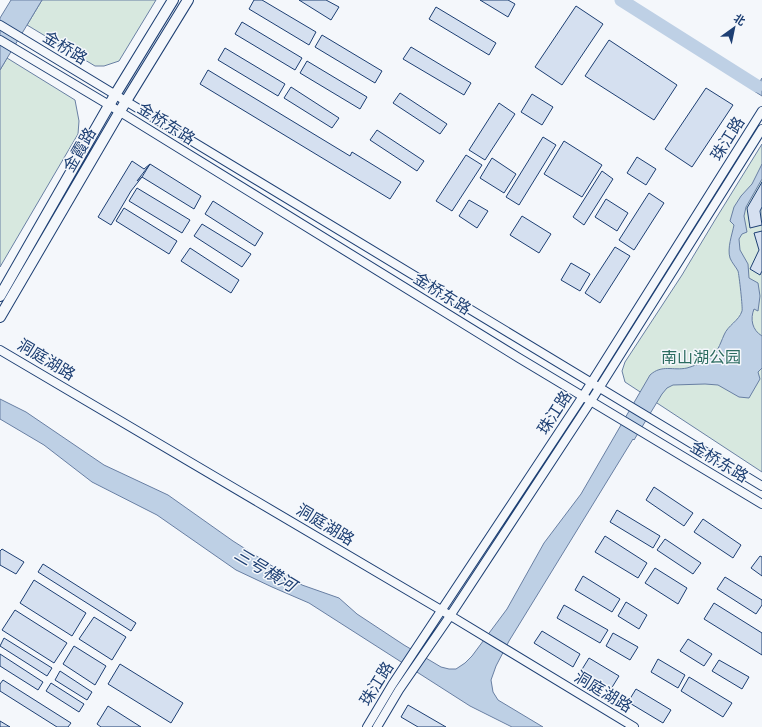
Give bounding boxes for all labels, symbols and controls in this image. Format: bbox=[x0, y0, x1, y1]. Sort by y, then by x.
north arrow bbox=[714, 8, 754, 48]
text: 北 bbox=[732, 12, 747, 28]
street label: 金桥路 bbox=[40, 28, 90, 67]
street label: 金桥东路 bbox=[135, 99, 198, 148]
street label: 珠江路 bbox=[708, 114, 748, 164]
street label: 金霞路 bbox=[60, 125, 99, 175]
street label: 金桥东路 bbox=[411, 269, 474, 318]
street label: 洞庭湖路 bbox=[14, 336, 78, 383]
park label: 南山湖公园 bbox=[661, 349, 741, 366]
street label: 珠江路 bbox=[534, 388, 575, 437]
street label: 金桥东路 bbox=[687, 438, 751, 485]
street label: 洞庭湖路 bbox=[293, 501, 357, 548]
water label: 三号横河 bbox=[231, 544, 302, 596]
street label: 珠江路 bbox=[357, 659, 397, 709]
street label: 洞庭湖路 bbox=[571, 668, 635, 715]

